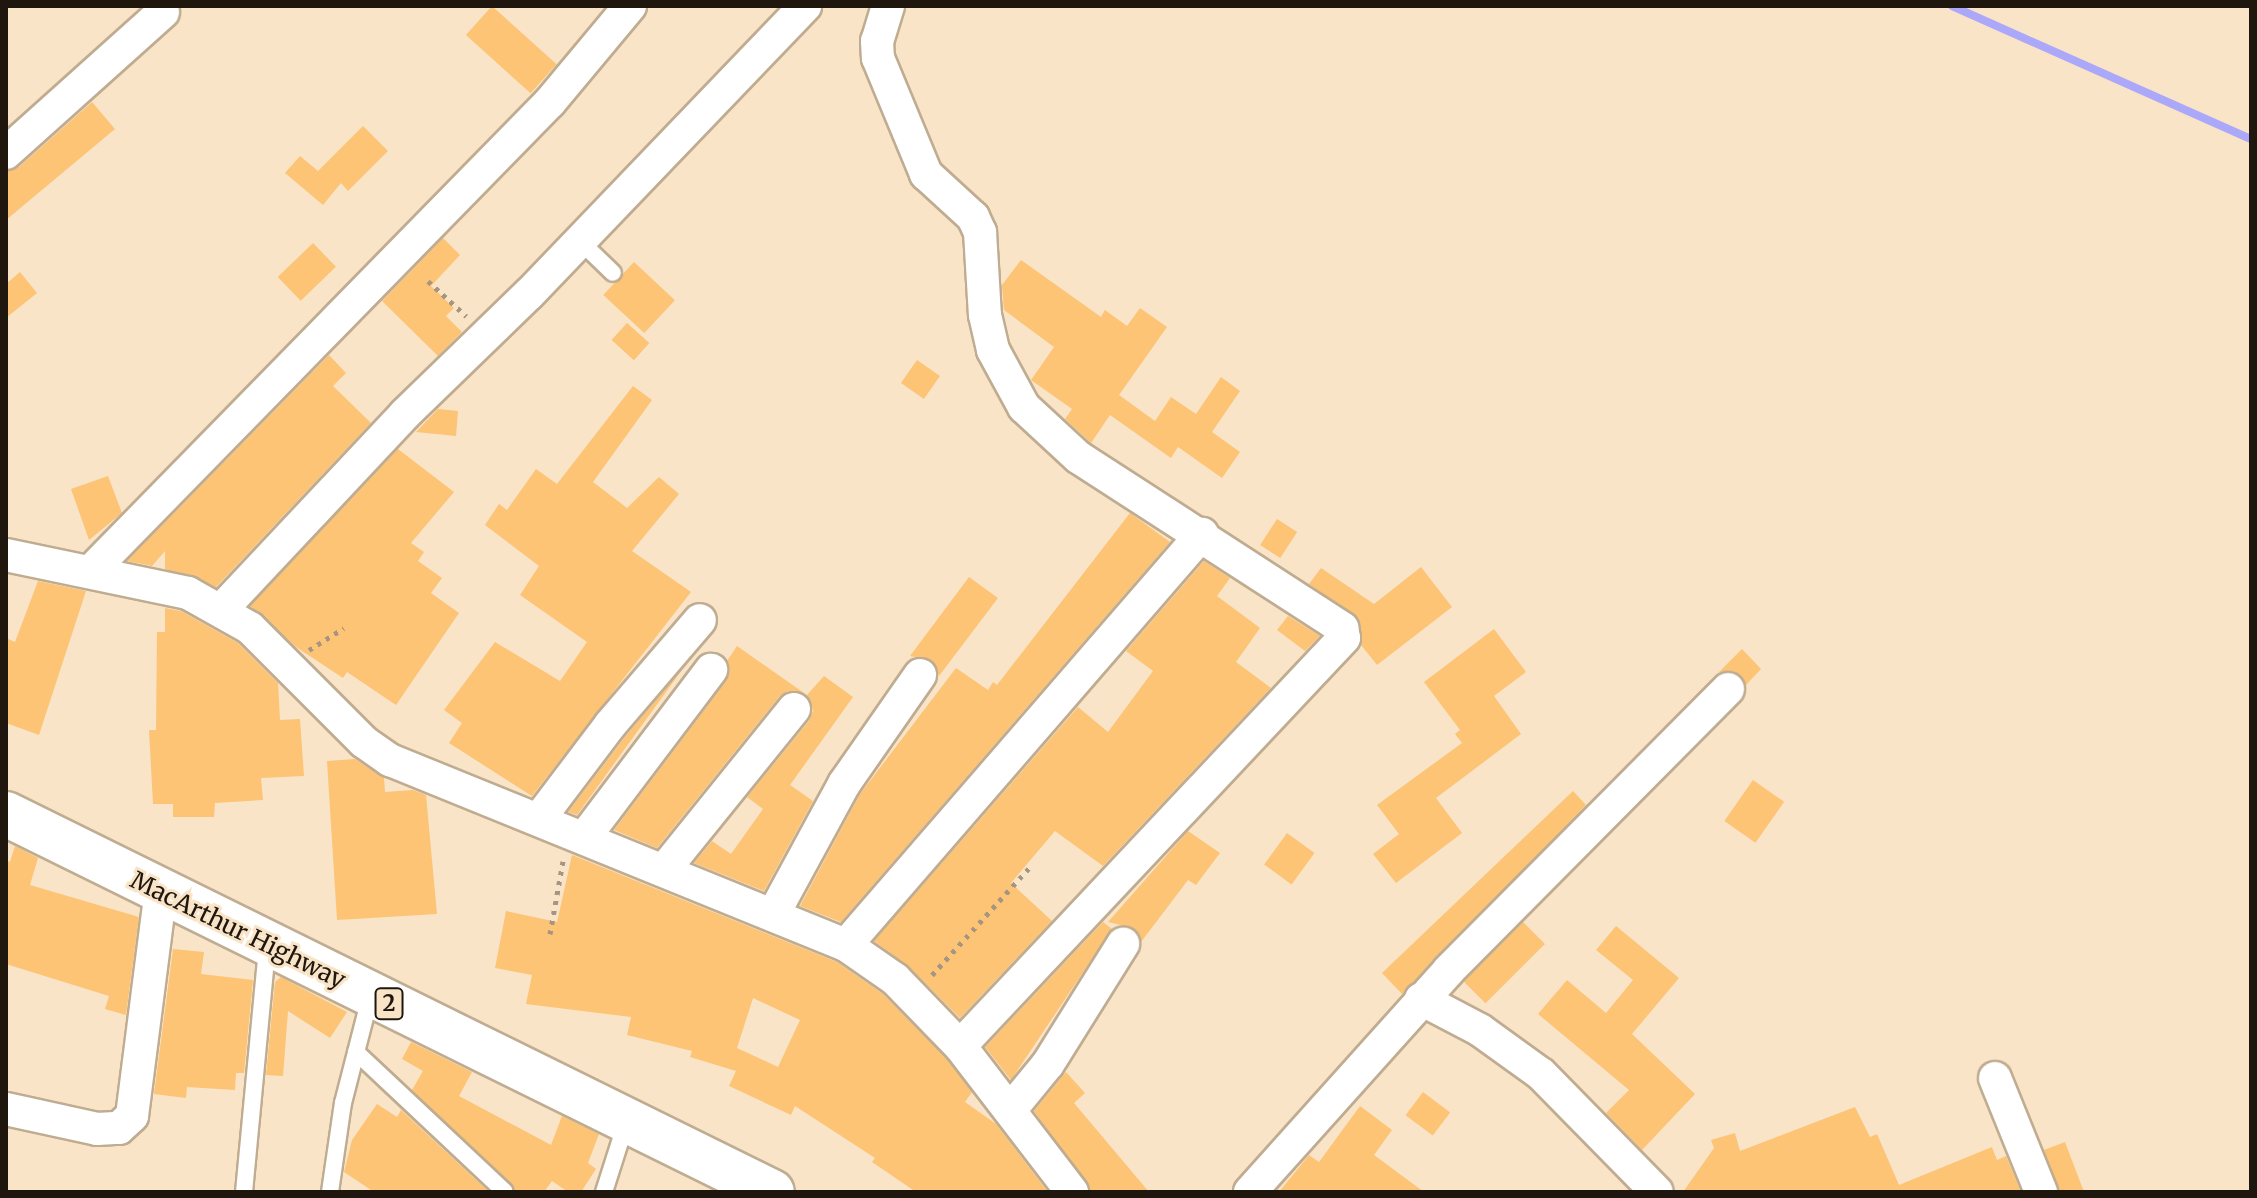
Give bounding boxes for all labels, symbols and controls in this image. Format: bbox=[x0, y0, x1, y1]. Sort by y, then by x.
street label: MacArthur Highway bbox=[126, 865, 350, 995]
road number: 2 bbox=[373, 986, 405, 1022]

